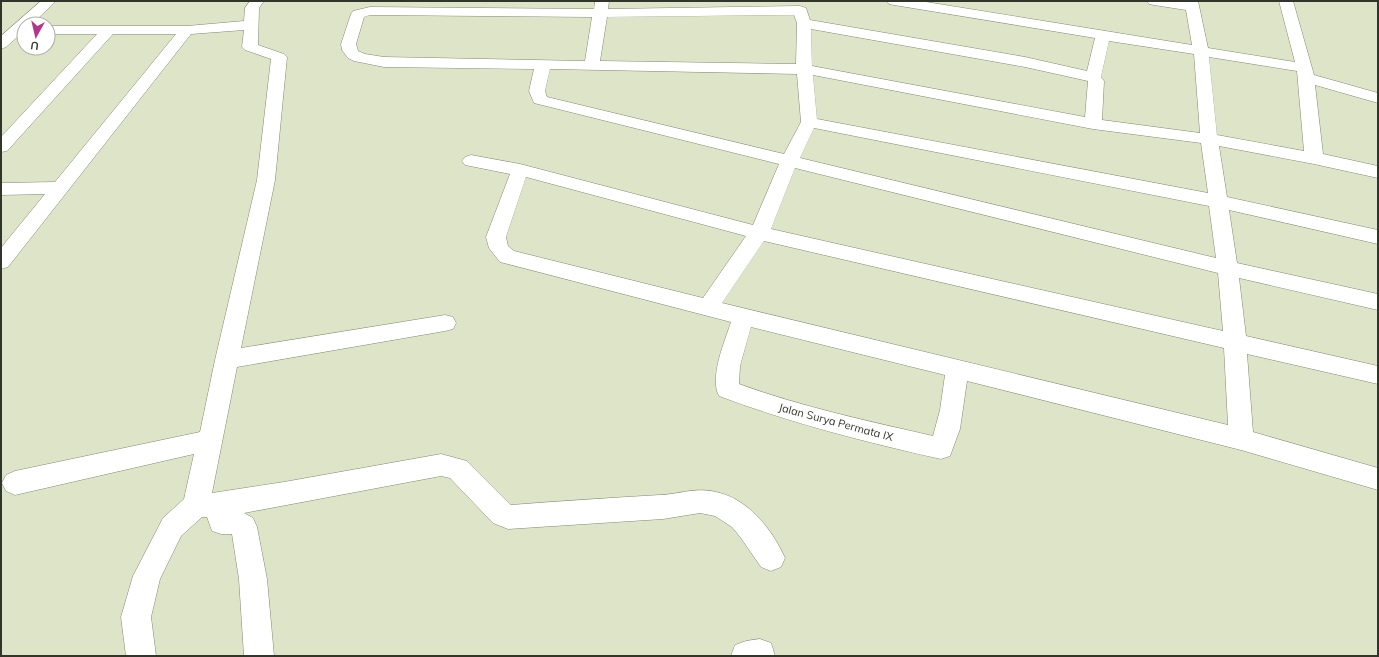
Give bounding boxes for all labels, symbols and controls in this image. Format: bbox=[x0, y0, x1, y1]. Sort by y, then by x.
north arrow bbox=[16, 16, 56, 56]
text: U bbox=[30, 38, 40, 53]
street label: Jalan Surya Permata IX bbox=[777, 400, 896, 444]

